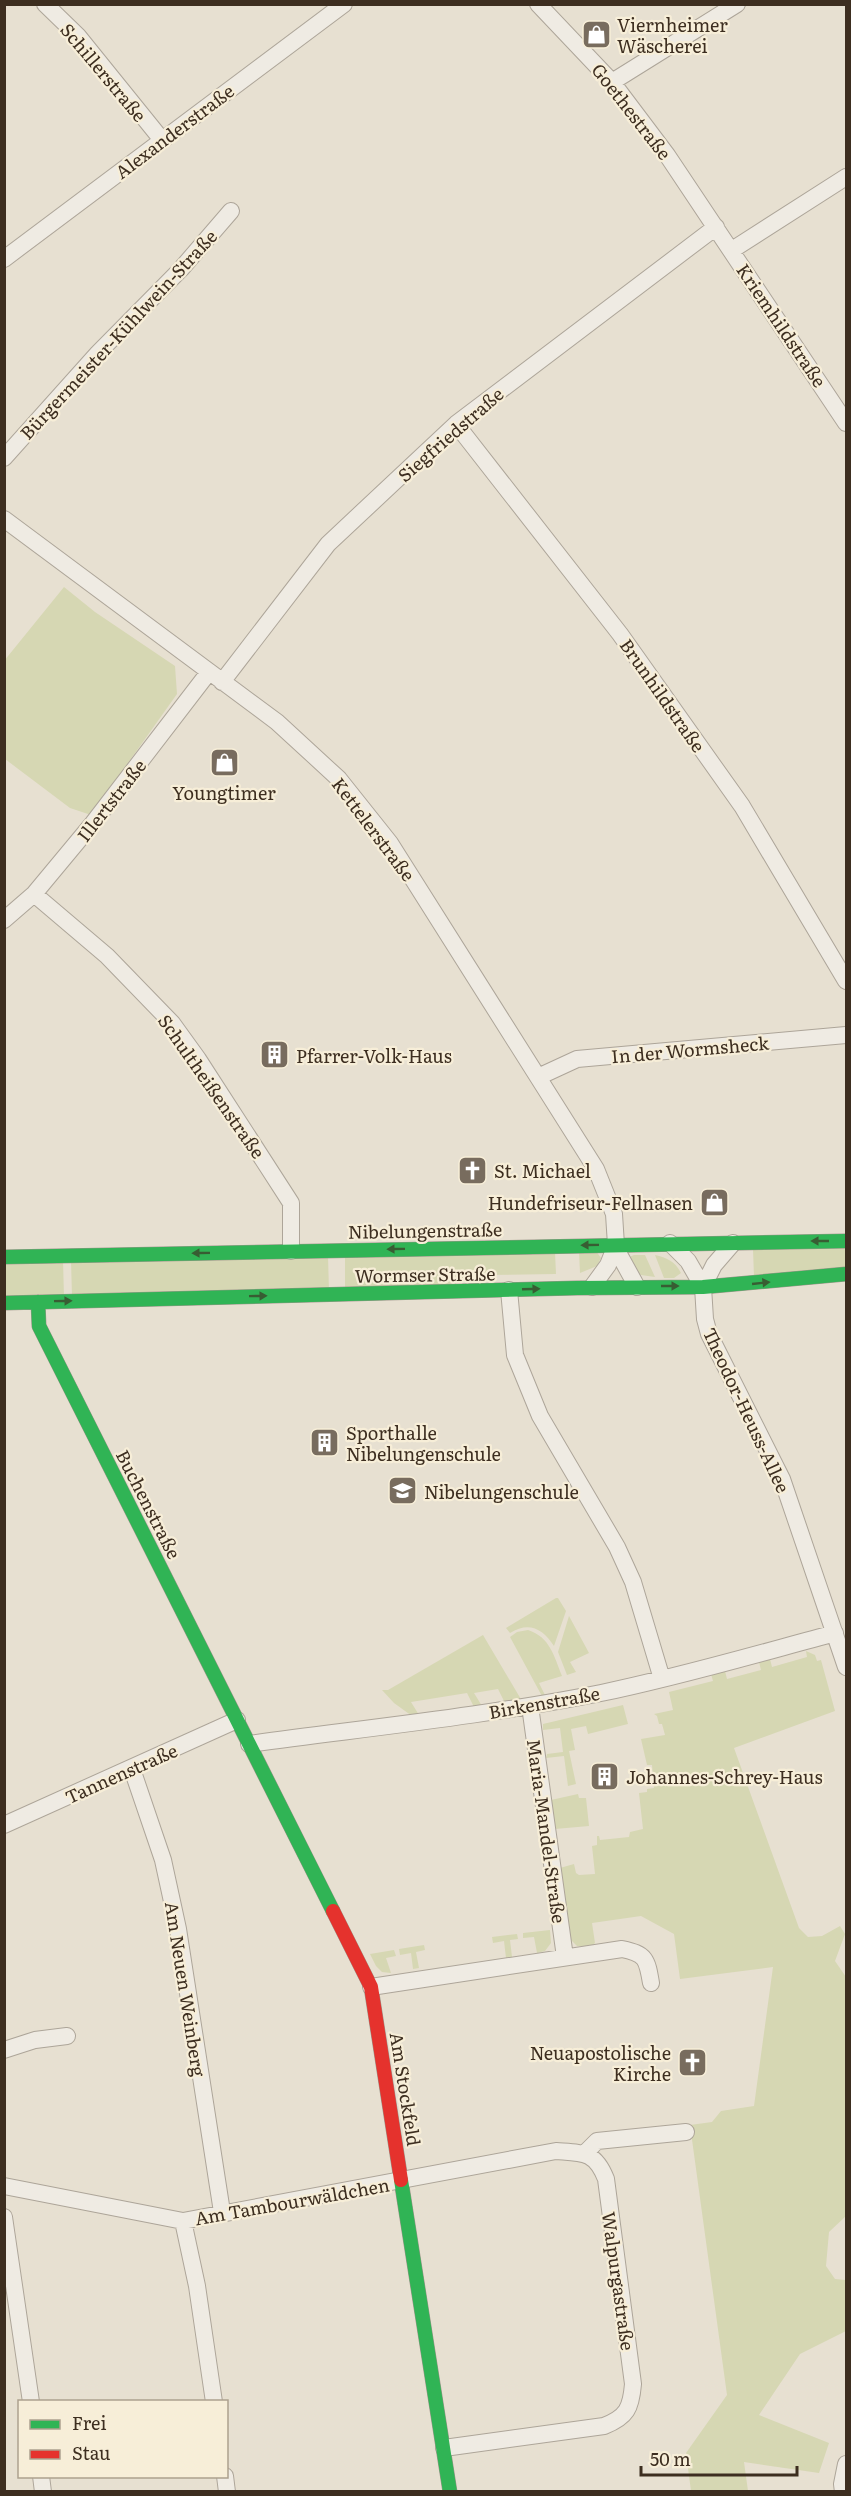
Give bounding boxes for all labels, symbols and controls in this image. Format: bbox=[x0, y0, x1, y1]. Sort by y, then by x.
place label: Viernheimer Wäscherei bbox=[617, 11, 728, 59]
street label: Schillerstraße bbox=[55, 17, 153, 127]
shop icon: Viernheimer Wäscherei bbox=[580, 18, 612, 50]
street label: Goethestraße bbox=[586, 57, 678, 165]
street label: Alexanderstraße bbox=[109, 77, 239, 185]
street label: Bürgermeister-Kühlwein-Straße bbox=[13, 223, 223, 445]
street label: Kriemhildstraße bbox=[731, 258, 833, 392]
street label: Siegfriedstraße bbox=[391, 380, 509, 488]
street label: Brunhildstraße bbox=[614, 633, 712, 757]
shop icon: Youngtimer bbox=[208, 747, 240, 779]
street label: Illertstraße bbox=[70, 753, 152, 847]
street label: Kettelerstraße bbox=[326, 771, 422, 887]
place label: Youngtimer bbox=[172, 779, 276, 806]
street label: Schultheißenstraße bbox=[152, 1008, 272, 1164]
street label: In der Wormsheck bbox=[610, 1029, 771, 1069]
building icon: Pfarrer-Volk-Haus bbox=[259, 1039, 291, 1071]
place label: Pfarrer-Volk-Haus bbox=[296, 1042, 452, 1069]
church icon: St. Michael bbox=[457, 1154, 489, 1186]
place label: St. Michael bbox=[494, 1157, 591, 1184]
shop icon: Hundefriseur-Fellnasen bbox=[698, 1186, 730, 1218]
place label: Hundefriseur-Fellnasen bbox=[488, 1189, 693, 1216]
street label: Nibelungenstraße bbox=[348, 1215, 502, 1245]
one-way arrow bbox=[810, 1236, 829, 1246]
one-way arrow bbox=[581, 1240, 600, 1250]
one-way arrow bbox=[386, 1244, 405, 1254]
one-way arrow bbox=[191, 1248, 210, 1258]
street label: Wormser Straße bbox=[354, 1259, 496, 1289]
one-way arrow bbox=[752, 1278, 771, 1287]
one-way arrow bbox=[660, 1281, 679, 1291]
one-way arrow bbox=[521, 1284, 540, 1294]
one-way arrow bbox=[248, 1292, 267, 1301]
one-way arrow bbox=[53, 1297, 72, 1306]
street label: Theodor-Heuss-Allee bbox=[697, 1323, 797, 1497]
place label: Sporthalle Nibelungenschule bbox=[346, 1419, 501, 1467]
building icon: Sporthalle Nibelungenschule bbox=[309, 1426, 341, 1458]
street label: Buchenstraße bbox=[110, 1445, 188, 1563]
school or university icon: Nibelungenschule bbox=[387, 1475, 419, 1507]
place label: Nibelungenschule bbox=[424, 1478, 579, 1505]
street label: Birkenstraße bbox=[486, 1679, 602, 1725]
street label: Tannenstraße bbox=[60, 1736, 182, 1810]
street label: Maria-Mandel-Straße bbox=[521, 1737, 573, 1925]
building icon: Johannes-Schrey-Haus bbox=[589, 1760, 621, 1792]
place label: Johannes-Schrey-Haus bbox=[626, 1763, 823, 1790]
street label: Am Neuen Weinberg bbox=[159, 1900, 213, 2079]
street label: Am Stockfeld bbox=[384, 2030, 428, 2148]
place label: Neuapostolische Kirche bbox=[530, 2039, 671, 2087]
church icon: Neuapostolische Kirche bbox=[676, 2046, 708, 2078]
street label: Am Tambourwäldchen bbox=[193, 2171, 391, 2231]
street label: Walpurgastraße bbox=[596, 2210, 642, 2352]
legend bbox=[18, 2400, 228, 2478]
text: Frei bbox=[72, 2409, 106, 2436]
text: Stau bbox=[72, 2439, 110, 2466]
scale bar bbox=[641, 2439, 797, 2477]
text: 50 m bbox=[650, 2445, 691, 2472]

